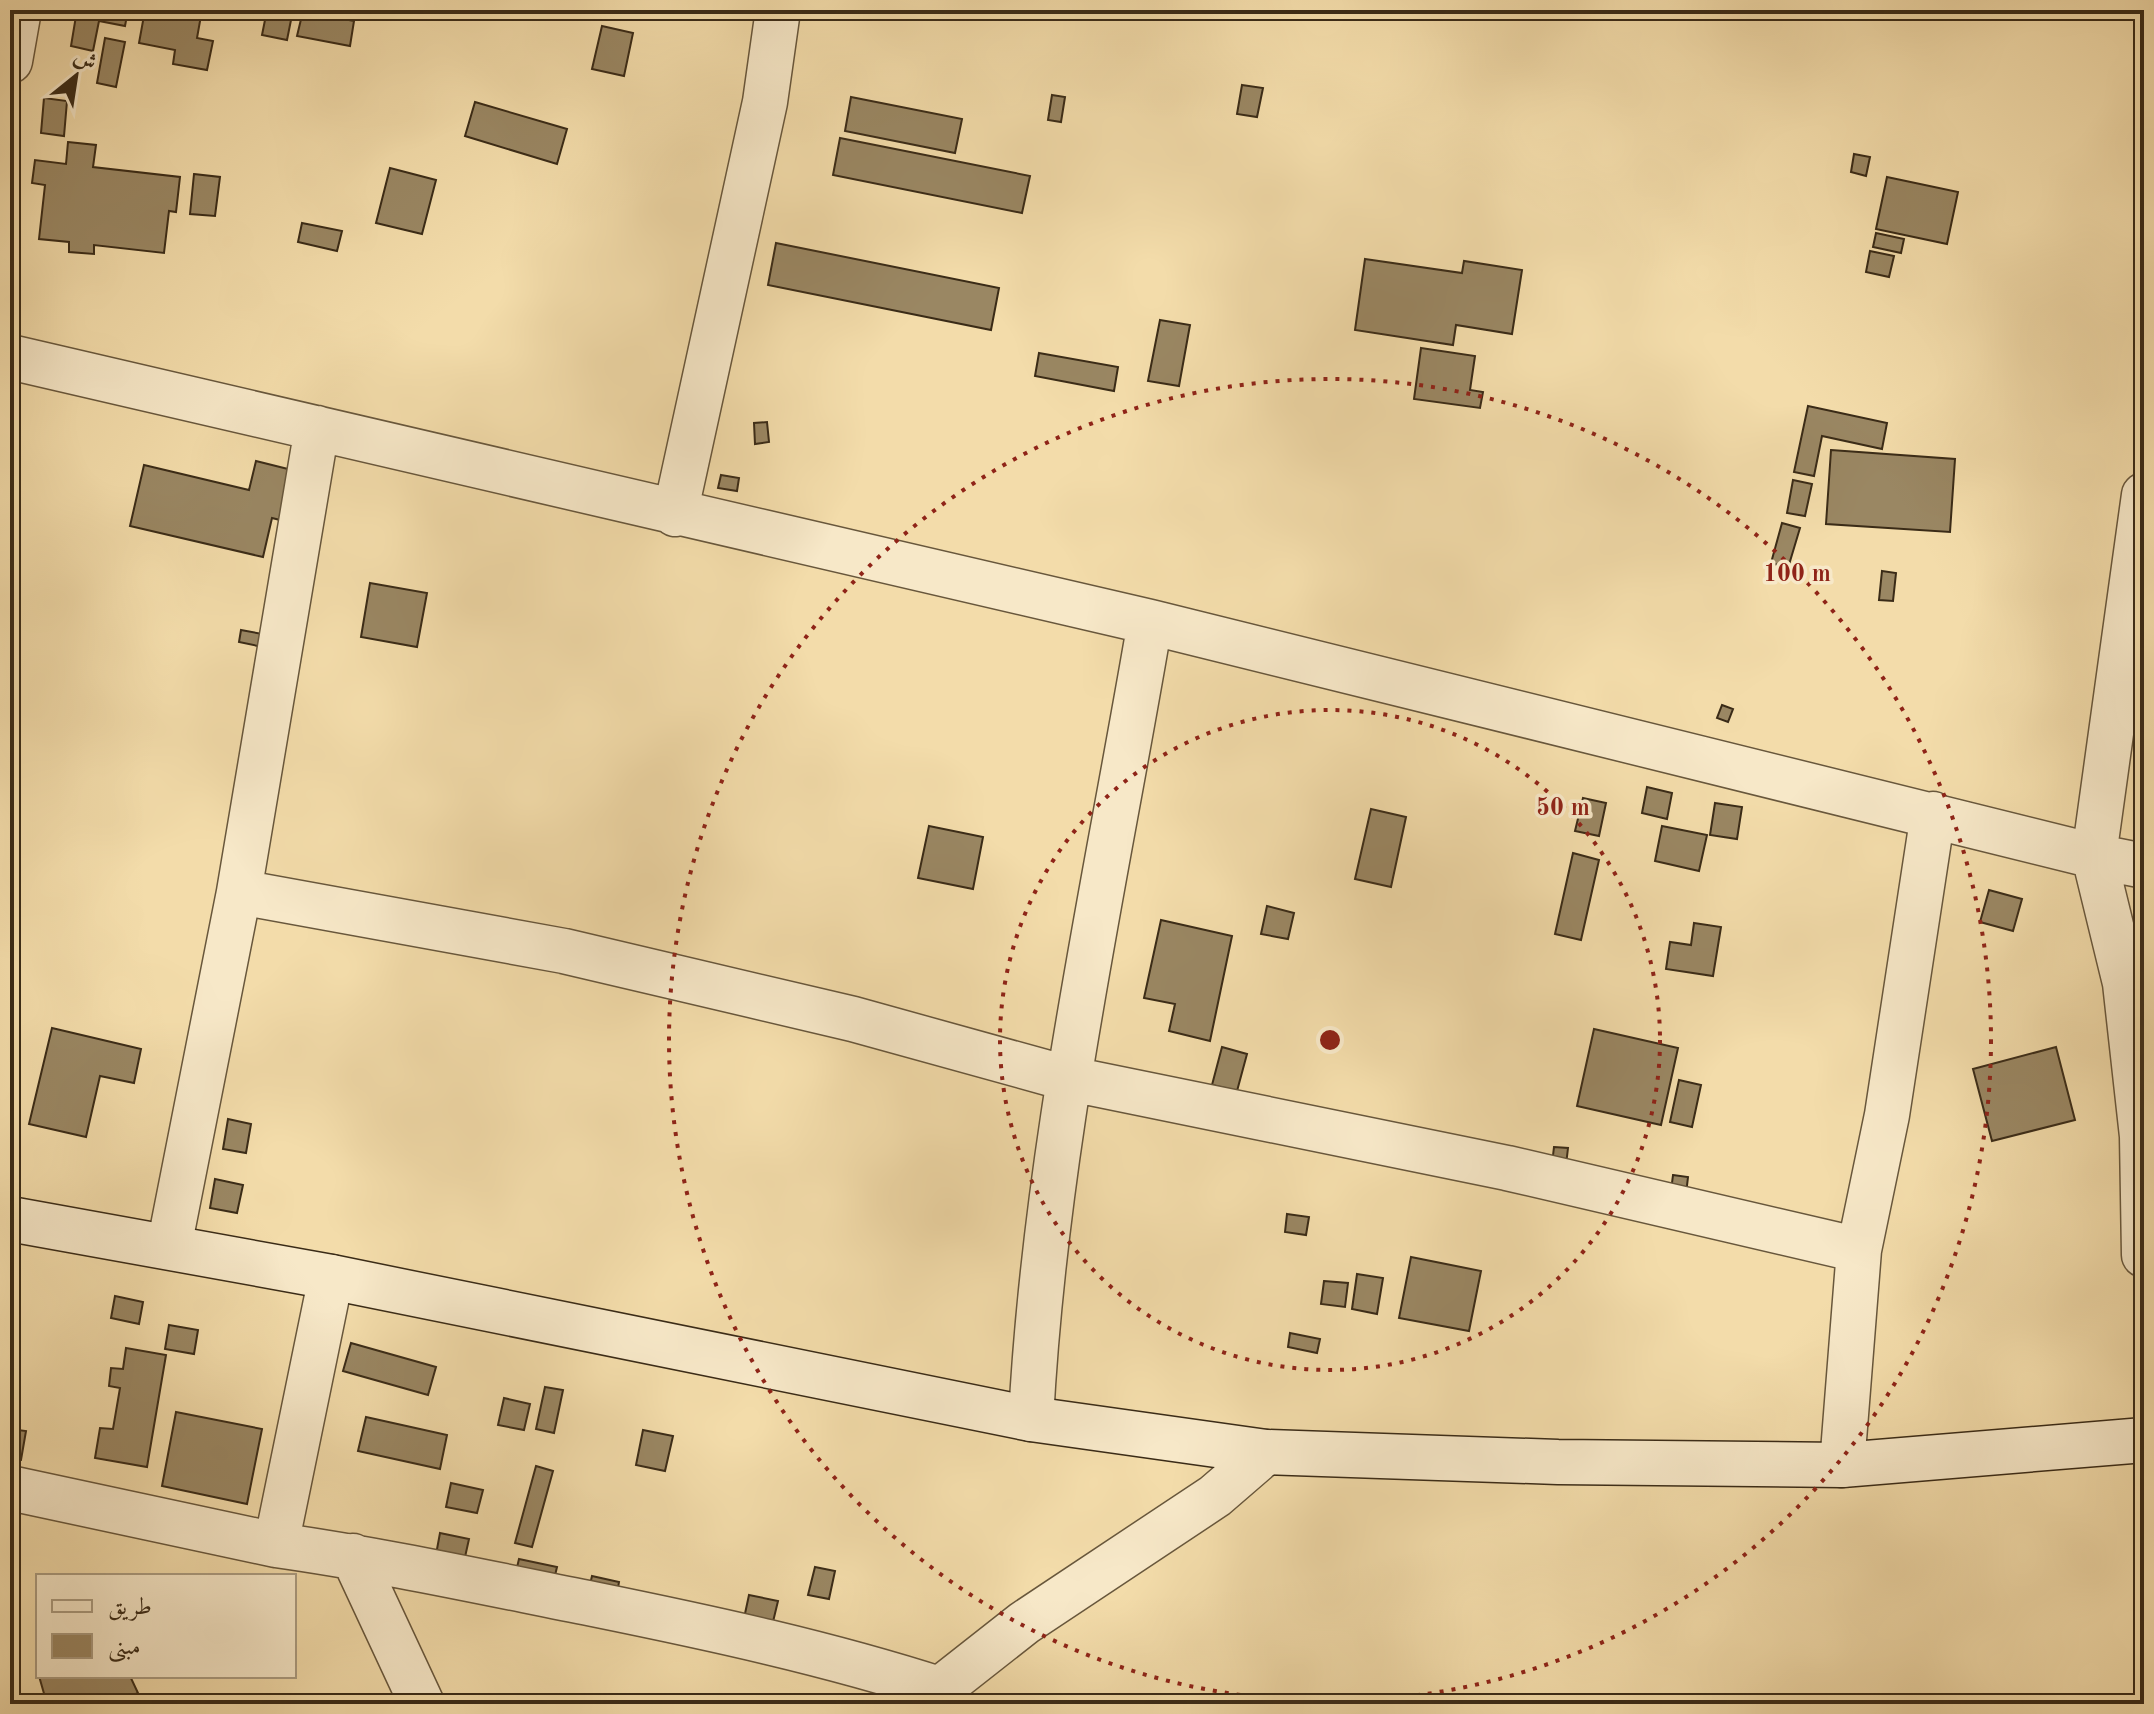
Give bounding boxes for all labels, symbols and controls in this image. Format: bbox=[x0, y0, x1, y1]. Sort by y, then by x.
north arrow bbox=[36, 36, 116, 116]
text: ش bbox=[70, 45, 100, 75]
text: 100 m bbox=[1763, 563, 1831, 587]
text: 50 m bbox=[1536, 796, 1590, 821]
centre of rings bbox=[1316, 1026, 1344, 1054]
legend bbox=[36, 1574, 296, 1678]
text: طريق bbox=[108, 1596, 152, 1621]
text: مبنى bbox=[108, 1636, 141, 1663]

